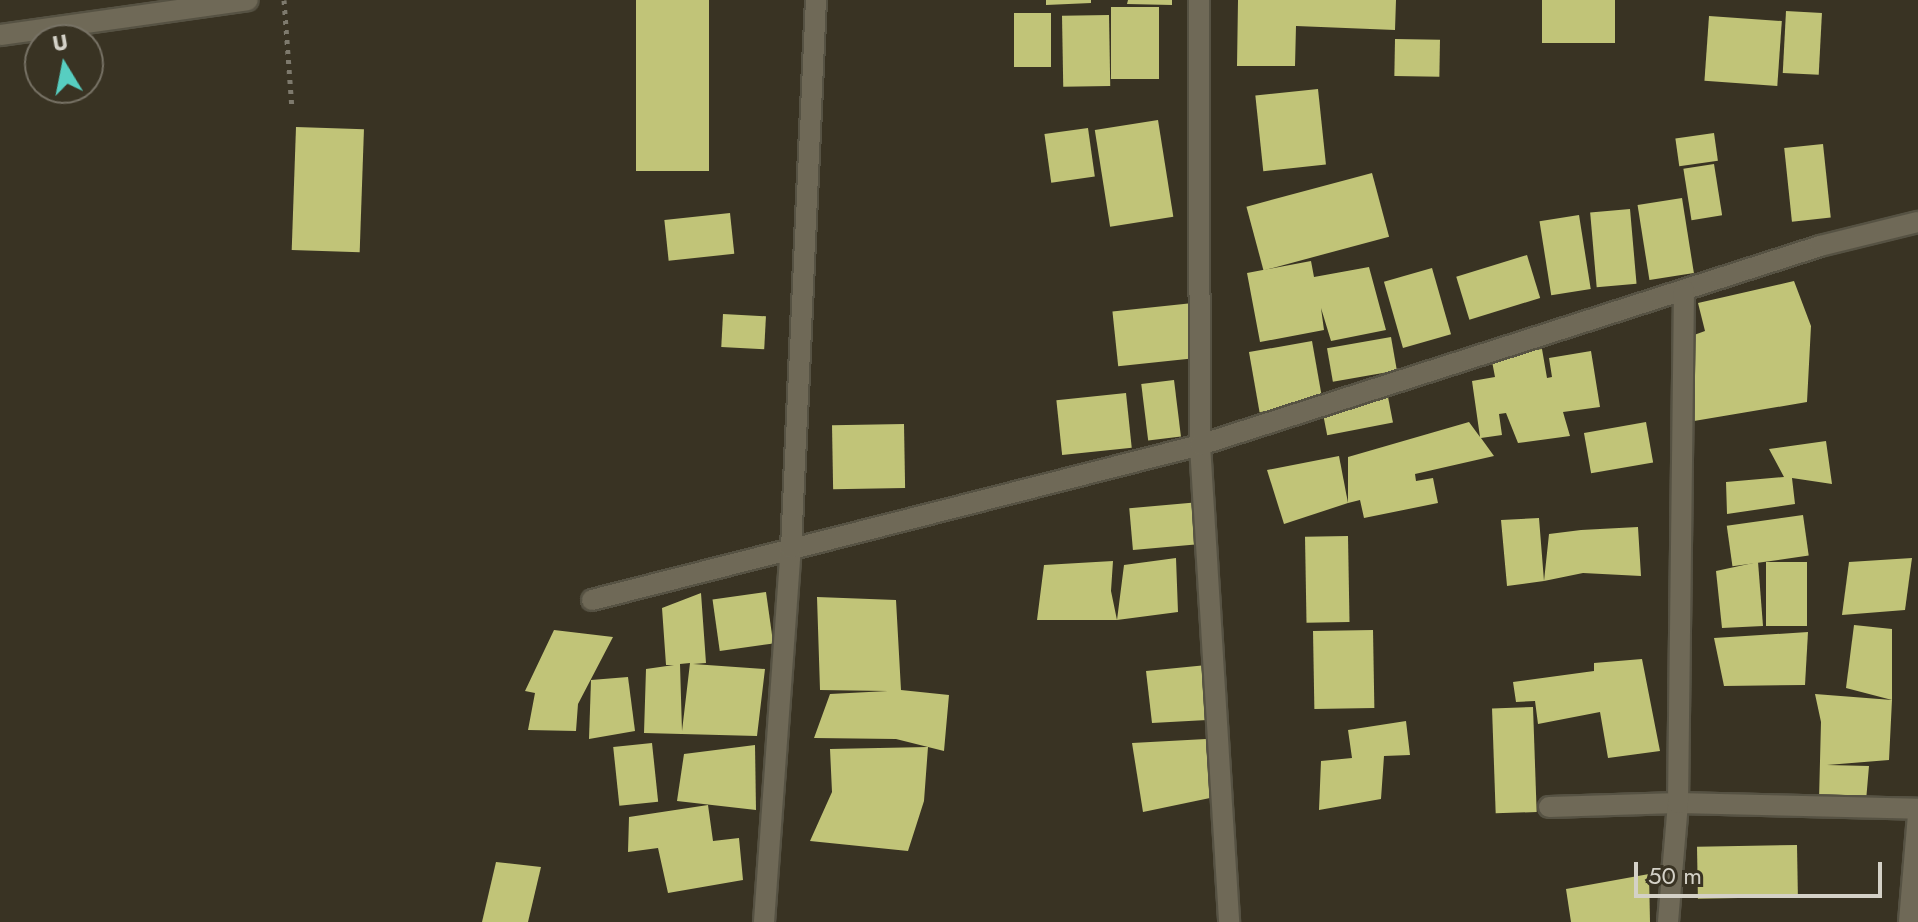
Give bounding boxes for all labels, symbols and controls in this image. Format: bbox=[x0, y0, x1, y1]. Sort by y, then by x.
north arrow bbox=[24, 24, 104, 104]
text: U bbox=[50, 25, 71, 59]
scale bar bbox=[1638, 846, 1886, 896]
text: 50 m bbox=[1648, 858, 1702, 893]

